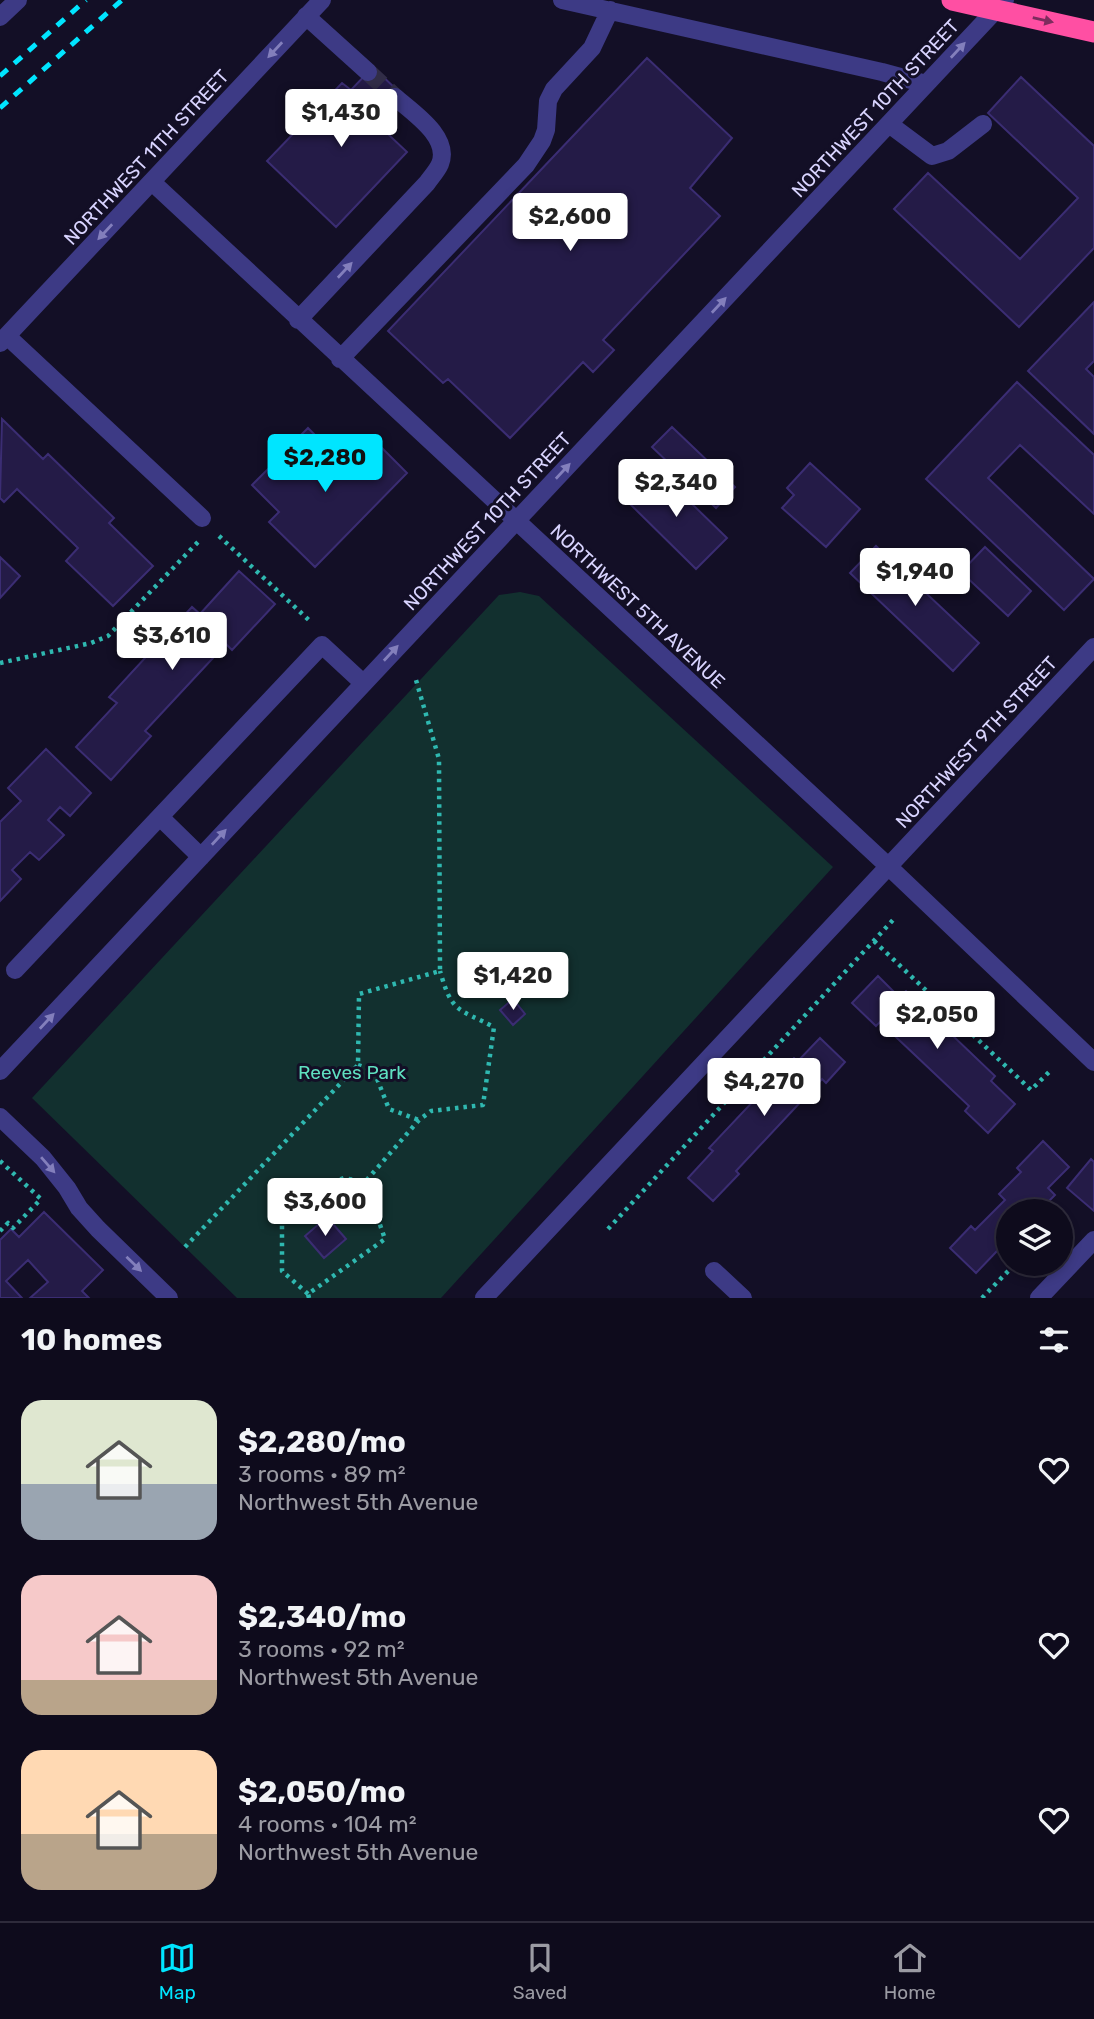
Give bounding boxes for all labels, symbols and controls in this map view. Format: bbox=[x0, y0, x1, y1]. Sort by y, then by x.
street label: NORTHWEST 10TH STREET bbox=[787, 15, 964, 202]
one-way arrow bbox=[1032, 15, 1054, 26]
one-way arrow bbox=[267, 41, 283, 59]
one-way arrow bbox=[950, 41, 966, 59]
street label: NORTHWEST 11TH STREET bbox=[59, 65, 234, 250]
pin: $1,430 bbox=[284, 90, 398, 149]
text: $1,430 bbox=[301, 98, 381, 126]
pin: $2,600 bbox=[513, 194, 627, 253]
text: $2,600 bbox=[529, 202, 611, 230]
one-way arrow bbox=[97, 223, 113, 240]
one-way arrow bbox=[337, 262, 353, 279]
one-way arrow bbox=[710, 297, 726, 314]
street label: NORTHWEST 10TH STREET bbox=[399, 428, 576, 615]
pin: $2,280 bbox=[268, 434, 382, 494]
text: $2,280 bbox=[284, 443, 366, 471]
pin: $2,340 bbox=[619, 460, 733, 519]
one-way arrow bbox=[554, 463, 570, 480]
text: $2,340 bbox=[634, 468, 718, 496]
street label: NORTHWEST 5TH AVENUE bbox=[546, 519, 730, 693]
pin: $1,940 bbox=[858, 548, 972, 608]
text: $1,940 bbox=[876, 557, 954, 585]
pin: $3,610 bbox=[115, 612, 229, 672]
text: $3,610 bbox=[133, 621, 211, 649]
one-way arrow bbox=[383, 644, 399, 662]
street label: NORTHWEST 9TH STREET bbox=[891, 652, 1062, 833]
one-way arrow bbox=[210, 829, 226, 846]
pin: $1,420 bbox=[456, 953, 570, 1012]
text: $1,420 bbox=[473, 961, 553, 989]
pin: $2,050 bbox=[880, 992, 994, 1051]
text: $2,050 bbox=[896, 1000, 978, 1028]
one-way arrow bbox=[38, 1013, 54, 1030]
pin: $4,270 bbox=[707, 1058, 821, 1118]
park label: Reeves Park bbox=[298, 1061, 406, 1084]
text: $4,270 bbox=[723, 1067, 805, 1095]
one-way arrow bbox=[40, 1156, 56, 1174]
pin: $3,600 bbox=[268, 1178, 382, 1238]
text: $3,600 bbox=[283, 1187, 367, 1215]
map controls bbox=[996, 1199, 1073, 1276]
button: layers bbox=[996, 1199, 1073, 1276]
one-way arrow bbox=[125, 1255, 142, 1272]
icon: filters bbox=[1035, 1321, 1073, 1359]
text: 10 homes bbox=[21, 1322, 162, 1358]
text: $2,280/mo bbox=[238, 1424, 406, 1460]
icon: home bbox=[77, 1428, 161, 1512]
icon: heart bbox=[1035, 1451, 1073, 1489]
text: 3 rooms · 89 m² bbox=[238, 1460, 406, 1488]
text: Northwest 5th Avenue bbox=[238, 1488, 478, 1516]
text: $2,340/mo bbox=[238, 1599, 406, 1635]
icon: home bbox=[77, 1603, 161, 1687]
icon: heart bbox=[1035, 1626, 1073, 1664]
text: 3 rooms · 92 m² bbox=[238, 1635, 404, 1663]
text: Northwest 5th Avenue bbox=[238, 1663, 478, 1691]
text: $2,050/mo bbox=[238, 1774, 406, 1810]
icon: home bbox=[77, 1778, 161, 1862]
icon: heart bbox=[1035, 1801, 1073, 1839]
text: 4 rooms · 104 m² bbox=[238, 1810, 417, 1838]
text: Northwest 5th Avenue bbox=[238, 1838, 478, 1866]
tab: Map bbox=[158, 1939, 196, 2004]
tab: Saved bbox=[513, 1939, 567, 2004]
tab: Home bbox=[884, 1939, 936, 2004]

